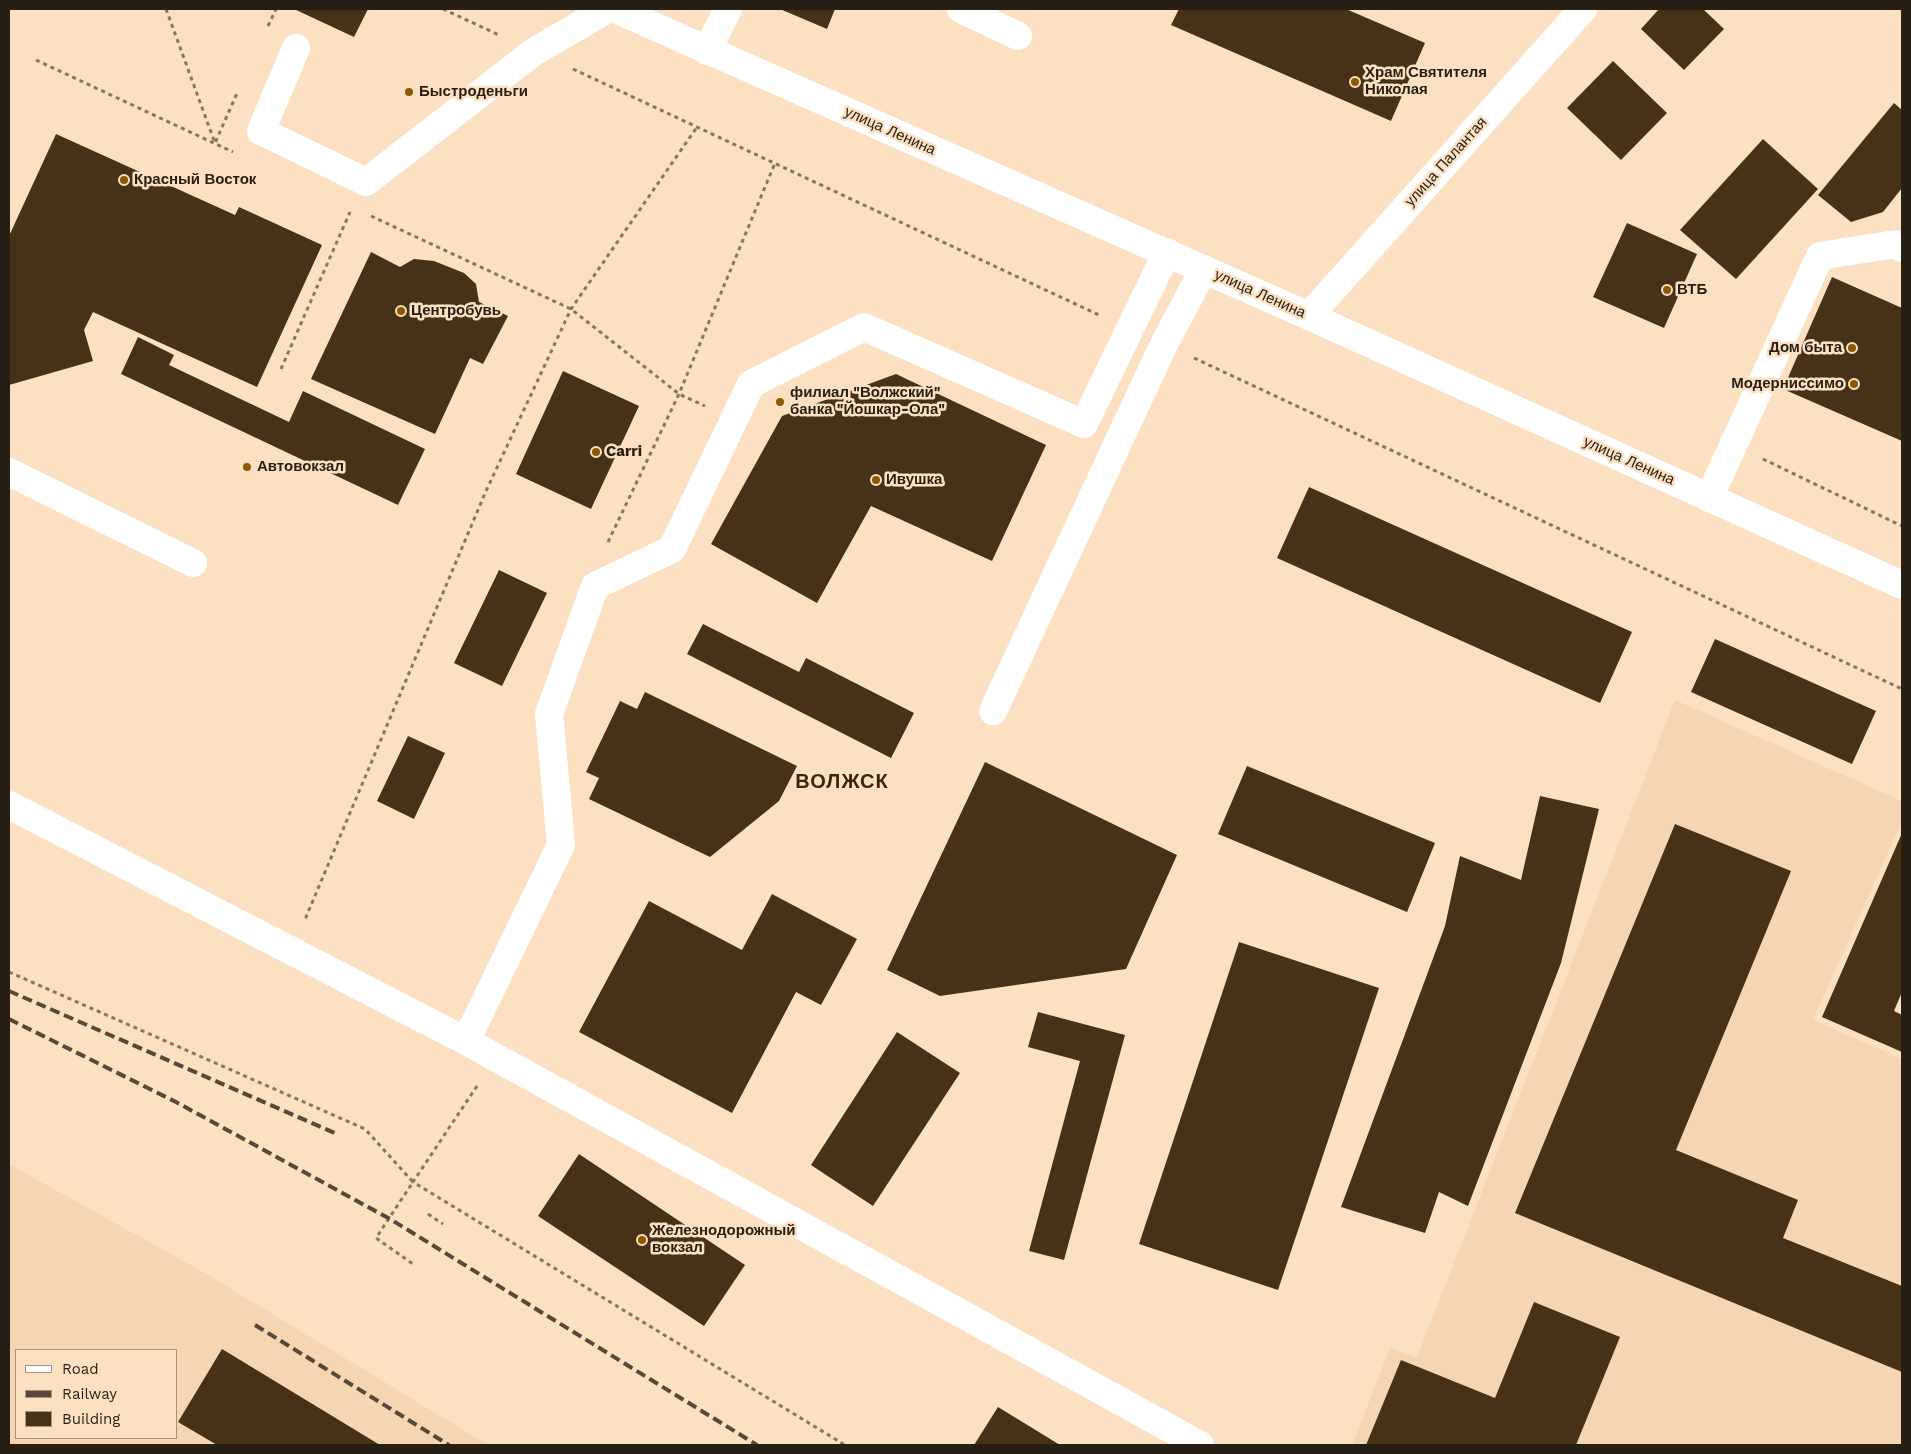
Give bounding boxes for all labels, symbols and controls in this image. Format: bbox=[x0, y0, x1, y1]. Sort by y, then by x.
place label: Храм Святителя Николая bbox=[1365, 64, 1487, 99]
marker: Храм Святителя Николая bbox=[1349, 76, 1361, 88]
place label: Быстроденьги bbox=[419, 83, 528, 101]
marker: Быстроденьги bbox=[403, 86, 415, 98]
street label: улица Ленина bbox=[842, 103, 938, 159]
street label: улица Палантая bbox=[1401, 114, 1491, 210]
place label: Красный Восток bbox=[134, 171, 256, 189]
marker: Красный Восток bbox=[118, 174, 130, 186]
street label: улица Ленина bbox=[1212, 266, 1308, 322]
place label: ВТБ bbox=[1677, 281, 1707, 299]
marker: ВТБ bbox=[1661, 284, 1673, 296]
place label: Центробувь bbox=[411, 302, 501, 320]
marker: Центробувь bbox=[395, 305, 407, 317]
place label: Дом быта bbox=[1769, 339, 1842, 357]
marker: Дом быта bbox=[1846, 342, 1858, 354]
place label: Модерниссимо bbox=[1731, 375, 1844, 393]
marker: Модерниссимо bbox=[1848, 378, 1860, 390]
place label: филиал "Волжский" банка "Йошкар-Ола" bbox=[790, 384, 945, 419]
marker: филиал "Волжский" банка "Йошкар-Ола" bbox=[774, 396, 786, 408]
street label: улица Ленина bbox=[1581, 433, 1677, 489]
place label: Carri bbox=[606, 443, 642, 461]
marker: Carri bbox=[590, 446, 602, 458]
place label: Автовокзал bbox=[257, 458, 344, 476]
marker: Автовокзал bbox=[241, 461, 253, 473]
place label: Ивушка bbox=[886, 471, 942, 489]
marker: Ивушка bbox=[870, 474, 882, 486]
district label: ВОЛЖСК bbox=[795, 770, 889, 794]
place label: Железнодорожный вокзал bbox=[652, 1222, 796, 1257]
marker: Железнодорожный вокзал bbox=[636, 1234, 648, 1246]
legend bbox=[15, 1349, 178, 1439]
text: Road bbox=[62, 1360, 99, 1378]
text: Railway bbox=[62, 1385, 117, 1403]
text: Building bbox=[62, 1410, 120, 1428]

